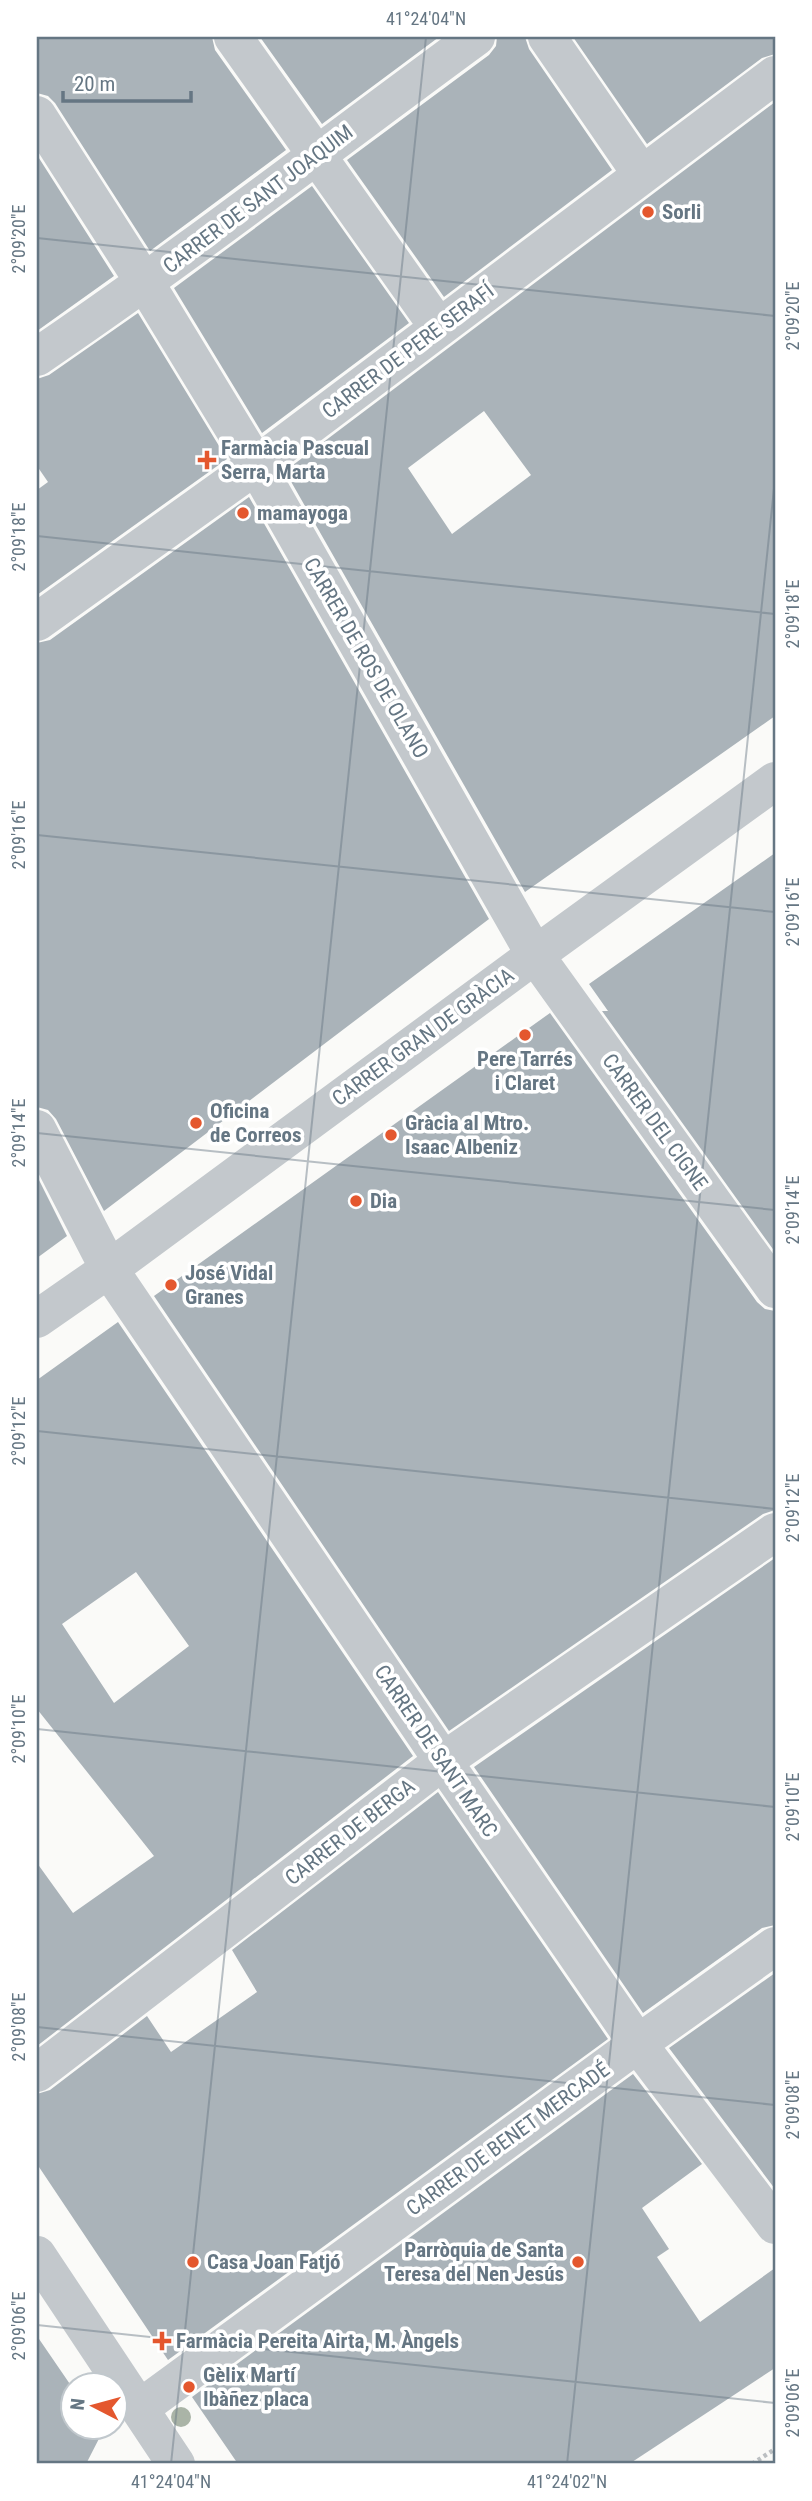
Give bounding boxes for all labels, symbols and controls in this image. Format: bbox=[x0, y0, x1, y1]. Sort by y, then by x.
text: 41°24'04"N bbox=[386, 8, 466, 29]
scale bar bbox=[63, 60, 191, 104]
text: 20 m bbox=[74, 72, 115, 96]
street label: CARRER DE SANT JOAQUIM bbox=[158, 120, 358, 278]
place label: Sorli bbox=[662, 200, 701, 224]
text: 2°09'20"E bbox=[8, 204, 29, 274]
marker: Sorli bbox=[640, 204, 656, 220]
street label: CARRER DE PERE SERAFÍ bbox=[318, 278, 499, 423]
text: 2°09'20"E bbox=[782, 281, 803, 351]
place label: Farmàcia Pascual Serra, Marta bbox=[221, 436, 369, 484]
marker: Farmàcia Pascual Serra, Marta bbox=[199, 452, 215, 468]
place label: mamayoga bbox=[257, 501, 348, 525]
text: 2°09'18"E bbox=[8, 502, 29, 572]
marker: mamayoga bbox=[235, 505, 251, 521]
street label: CARRER DE ROS DE OLANO bbox=[299, 554, 433, 762]
text: 2°09'18"E bbox=[782, 579, 803, 649]
text: 2°09'16"E bbox=[8, 800, 29, 870]
text: 2°09'16"E bbox=[782, 877, 803, 947]
street label: CARRER GRAN DE GRÀCIA bbox=[328, 963, 518, 1111]
marker: Pere Tarrés i Claret bbox=[517, 1027, 533, 1043]
place label: Pere Tarrés i Claret bbox=[477, 1047, 573, 1095]
street label: CARRER DEL CIGNE bbox=[597, 1049, 713, 1195]
text: 2°09'14"E bbox=[8, 1098, 29, 1168]
place label: Oficina de Correos bbox=[210, 1099, 301, 1147]
place label: Gràcia al Mtro. Isaac Albeniz bbox=[405, 1111, 529, 1159]
marker: Oficina de Correos bbox=[188, 1115, 204, 1131]
marker: Gràcia al Mtro. Isaac Albeniz bbox=[383, 1127, 399, 1143]
text: 2°09'14"E bbox=[782, 1175, 803, 1245]
place label: Dia bbox=[370, 1189, 397, 1213]
marker: Dia bbox=[348, 1193, 364, 1209]
place label: José Vidal Granes bbox=[185, 1261, 273, 1309]
marker: José Vidal Granes bbox=[163, 1277, 179, 1293]
text: 2°09'12"E bbox=[8, 1396, 29, 1466]
text: 2°09'12"E bbox=[782, 1473, 803, 1543]
street label: CARRER DE SANT MARC bbox=[370, 1660, 502, 1842]
text: 2°09'10"E bbox=[8, 1694, 29, 1764]
text: 2°09'10"E bbox=[782, 1772, 803, 1842]
street label: CARRER DE BERGA bbox=[281, 1774, 419, 1890]
text: 2°09'08"E bbox=[8, 1992, 29, 2062]
street label: CARRER DE BENET MERCADÉ bbox=[402, 2057, 614, 2221]
text: 2°09'08"E bbox=[782, 2070, 803, 2140]
place label: Parròquia de Santa Teresa del Nen Jesús bbox=[384, 2238, 564, 2286]
place label: Casa Joan Fatjó bbox=[207, 2250, 341, 2274]
marker: Casa Joan Fatjó bbox=[185, 2254, 201, 2270]
marker: Parròquia de Santa Teresa del Nen Jesús bbox=[570, 2254, 586, 2270]
text: 2°09'06"E bbox=[8, 2291, 29, 2361]
place label: Farmàcia Pereita Airta, M. Àngels bbox=[176, 2329, 459, 2353]
marker: Farmàcia Pereita Airta, M. Àngels bbox=[154, 2333, 170, 2349]
place label: Gèlix Martí Ibàñez placa bbox=[203, 2363, 309, 2411]
text: 2°09'06"E bbox=[782, 2368, 803, 2438]
north arrow bbox=[60, 2372, 130, 2442]
marker: Gèlix Martí Ibàñez placa bbox=[181, 2379, 197, 2395]
text: N bbox=[66, 2397, 90, 2411]
text: 41°24'04"N bbox=[131, 2471, 211, 2492]
text: 41°24'02"N bbox=[527, 2471, 607, 2492]

